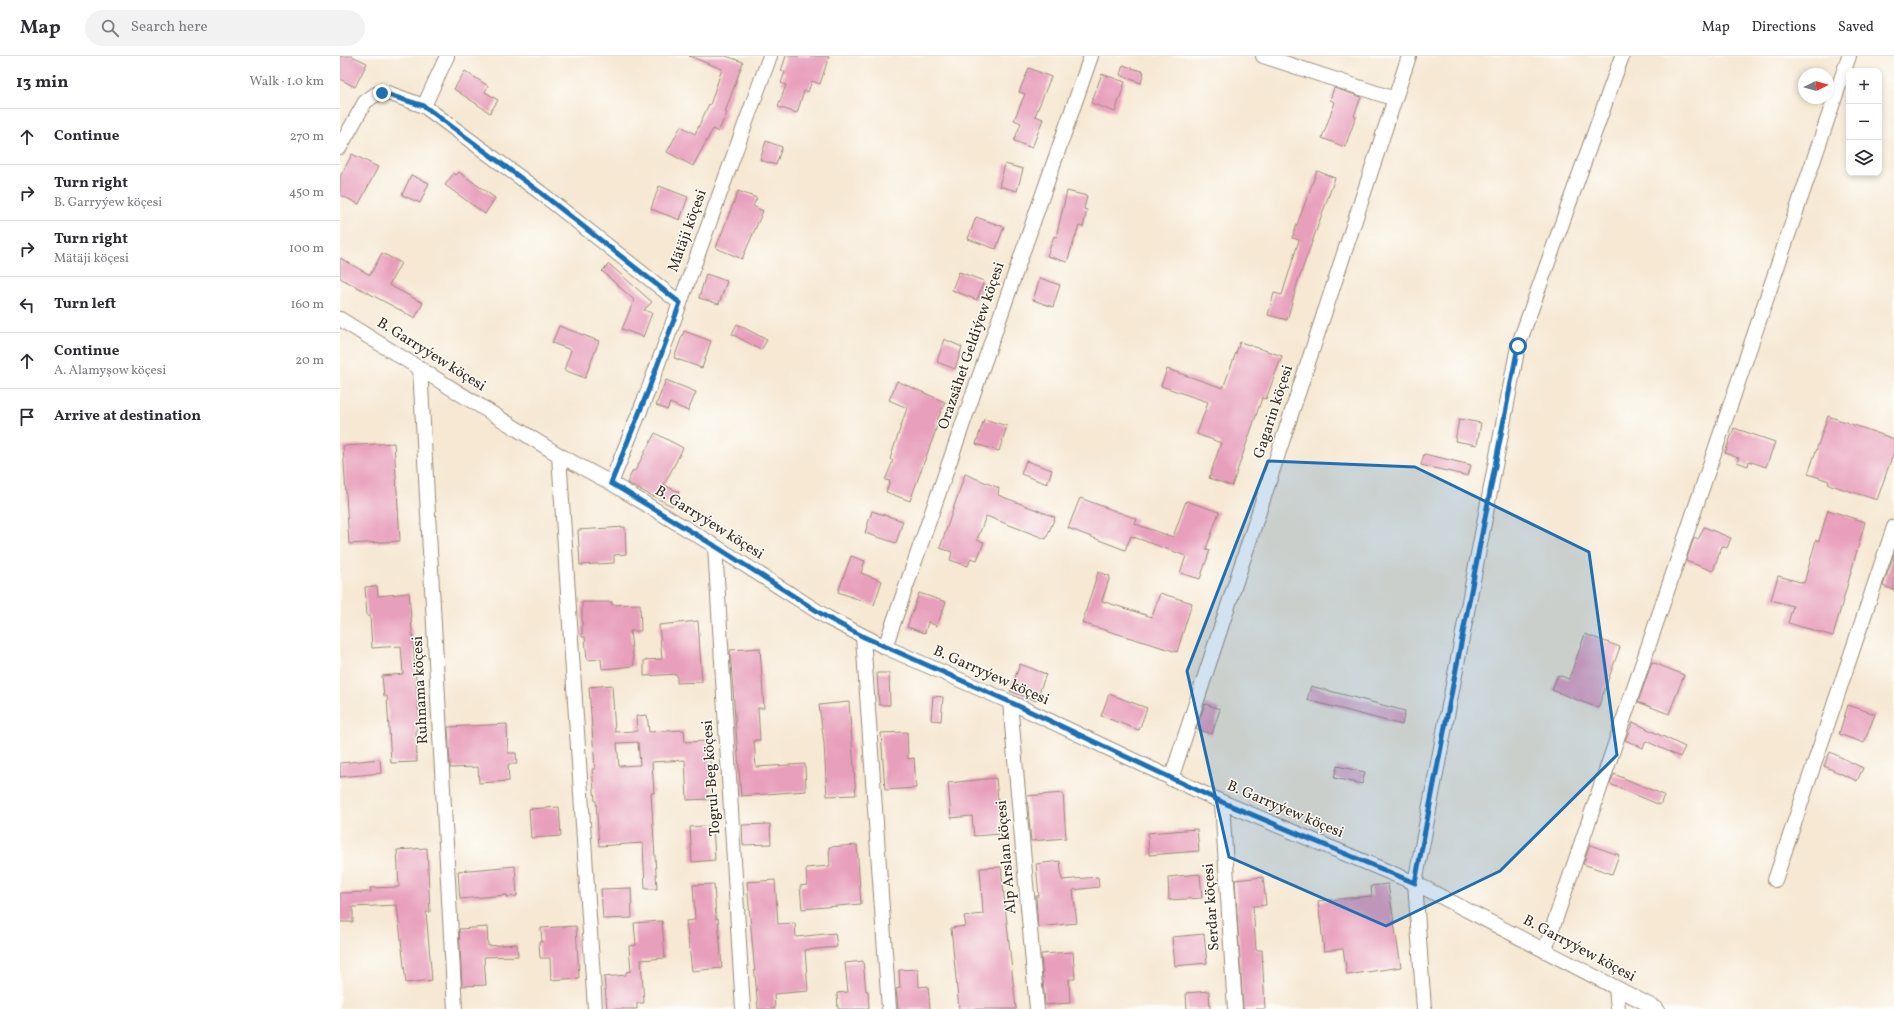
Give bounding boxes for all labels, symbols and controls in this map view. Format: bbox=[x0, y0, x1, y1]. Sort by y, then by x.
search box bbox=[85, 10, 365, 46]
text: Map bbox=[20, 15, 61, 41]
icon: search bbox=[99, 17, 121, 39]
text: Search here bbox=[131, 17, 208, 38]
text: Map bbox=[1702, 18, 1730, 37]
text: Directions bbox=[1752, 18, 1816, 37]
text: Saved bbox=[1838, 18, 1874, 37]
north arrow bbox=[1798, 68, 1834, 104]
map controls bbox=[1846, 68, 1882, 176]
button: + bbox=[1846, 68, 1882, 104]
text: 13 min bbox=[16, 71, 69, 94]
text: Walk · 1.0 km bbox=[250, 73, 324, 91]
route end bbox=[373, 84, 391, 102]
button: − bbox=[1846, 104, 1882, 140]
icon: ahead bbox=[16, 126, 38, 148]
text: Continue bbox=[54, 126, 119, 147]
text: 270 m bbox=[290, 128, 324, 146]
button: layers bbox=[1846, 140, 1882, 176]
text: Turn right bbox=[54, 173, 128, 194]
icon: right bbox=[16, 182, 38, 204]
text: 450 m bbox=[289, 184, 324, 202]
street label: Mätäji köçesi bbox=[663, 187, 713, 275]
text: B. Garryýew köçesi bbox=[54, 194, 162, 212]
text: Turn right bbox=[54, 229, 128, 250]
icon: right bbox=[16, 238, 38, 260]
text: 100 m bbox=[289, 240, 324, 258]
text: Mätäji köçesi bbox=[54, 250, 129, 268]
street label: Orazsähet Geldiýew köçesi bbox=[933, 259, 1011, 433]
icon: left bbox=[16, 294, 38, 316]
text: Turn left bbox=[54, 294, 116, 315]
text: 160 m bbox=[290, 296, 324, 314]
street label: B. Garryýew köçesi bbox=[373, 313, 489, 397]
route start bbox=[1509, 337, 1527, 355]
text: Continue bbox=[54, 341, 119, 362]
icon: ahead bbox=[16, 350, 38, 372]
text: 20 m bbox=[295, 352, 324, 370]
text: A. Alamyşow köçesi bbox=[54, 362, 166, 380]
street label: Gagarin köçesi bbox=[1249, 363, 1299, 461]
icon: arrive bbox=[16, 406, 38, 428]
text: Arrive at destination bbox=[54, 406, 201, 427]
street label: B. Garryýew köçesi bbox=[651, 481, 767, 565]
street label: Ruhnama köçesi bbox=[408, 635, 434, 745]
street label: B. Garryýew köçesi bbox=[930, 641, 1052, 711]
street label: Togrul-Beg köçesi bbox=[697, 719, 727, 837]
street label: B. Garryýew köçesi bbox=[1223, 776, 1347, 844]
street label: Alp Arslan köçesi bbox=[992, 799, 1022, 915]
street label: Serdar köçesi bbox=[1198, 863, 1226, 951]
street label: B. Garryýew köçesi bbox=[1519, 910, 1639, 988]

